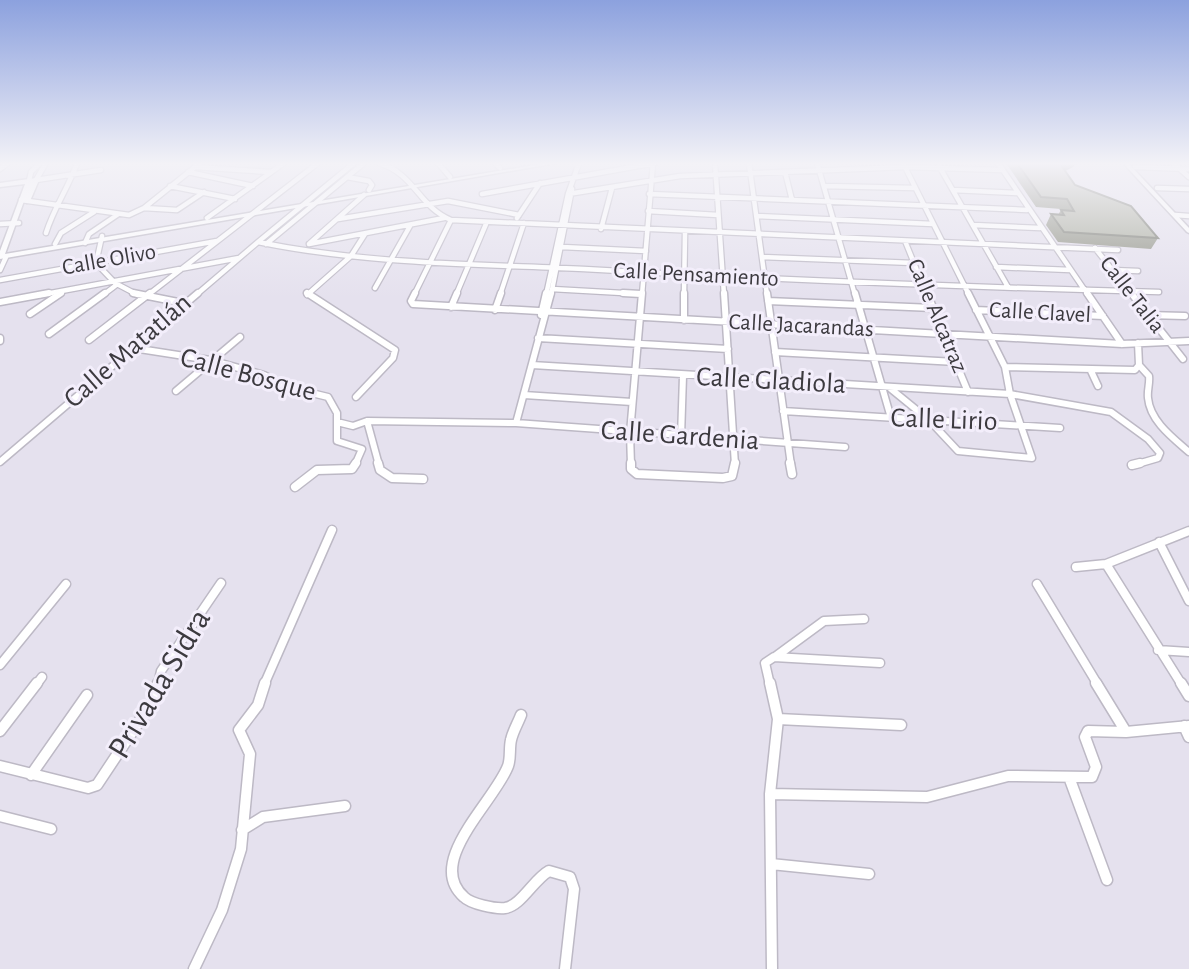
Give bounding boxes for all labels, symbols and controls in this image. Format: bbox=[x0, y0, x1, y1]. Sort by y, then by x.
street label: Calle Olivo bbox=[60, 240, 158, 280]
street label: Calle Talia bbox=[1095, 252, 1169, 338]
street label: Calle Alcatraz bbox=[903, 256, 971, 376]
street label: Calle Pensamiento bbox=[613, 259, 779, 291]
street label: Calle Matatlán bbox=[59, 288, 197, 414]
street label: Calle Clavel bbox=[988, 299, 1092, 327]
street label: Calle Jacarandas bbox=[728, 311, 874, 341]
street label: Calle Bosque bbox=[177, 343, 319, 407]
street label: Calle Gladiola bbox=[695, 363, 847, 399]
street label: Calle Lirio bbox=[890, 404, 998, 436]
street label: Calle Gardenia bbox=[600, 417, 760, 456]
street label: Privada Sidra bbox=[103, 604, 217, 764]

